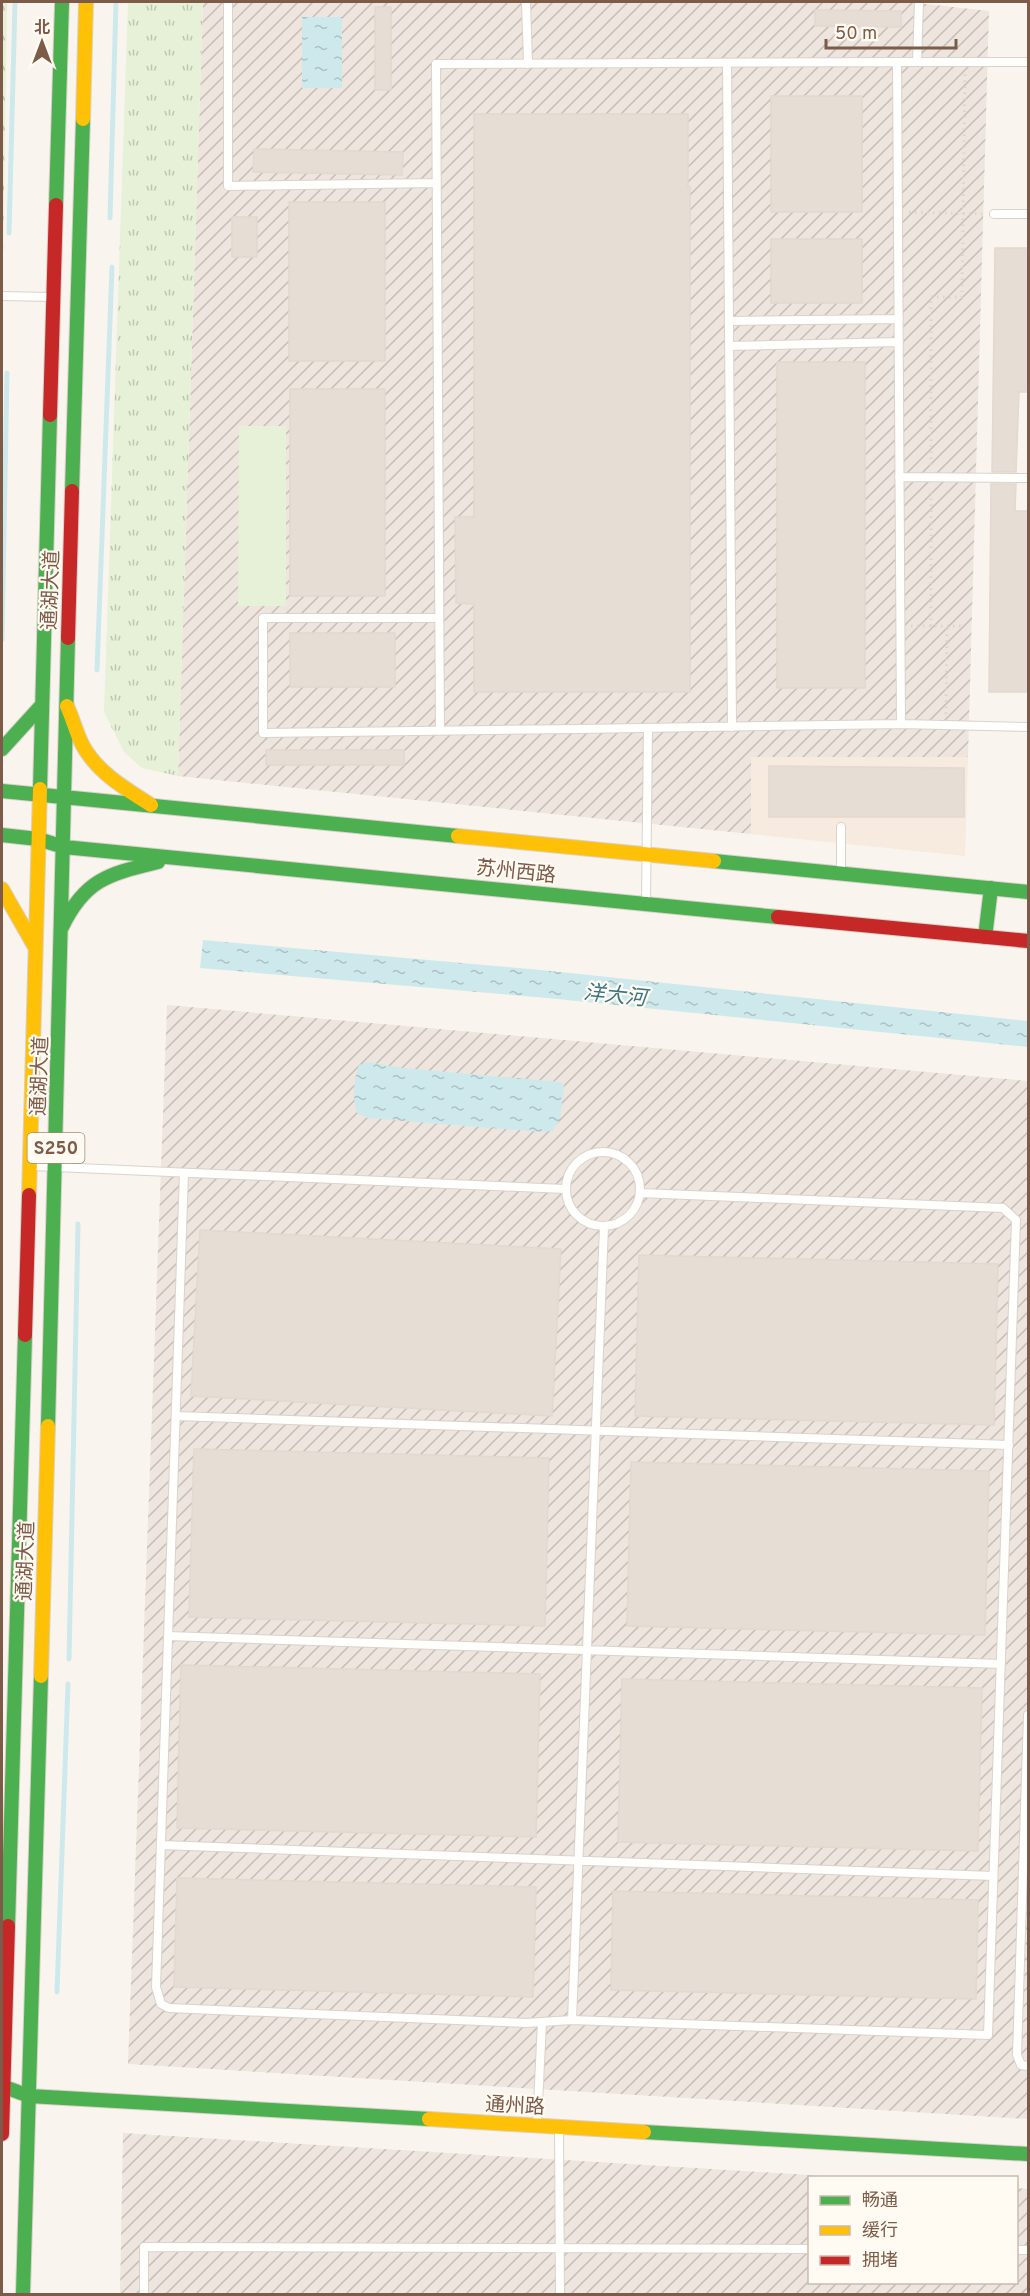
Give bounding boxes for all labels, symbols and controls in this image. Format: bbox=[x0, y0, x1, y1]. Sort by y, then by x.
north arrow bbox=[12, 12, 72, 72]
scale bar bbox=[826, 12, 956, 50]
text: 北 bbox=[34, 19, 50, 39]
text: 50 m bbox=[835, 23, 877, 46]
street label: 通湖大道 bbox=[38, 550, 66, 630]
street label: 苏州西路 bbox=[475, 856, 557, 890]
water label: 洋大河 bbox=[582, 980, 652, 1014]
street label: 通湖大道 bbox=[27, 1036, 55, 1116]
road number: S250 bbox=[28, 1133, 84, 1163]
street label: 通湖大道 bbox=[13, 1521, 41, 1601]
street label: 通州路 bbox=[484, 2092, 546, 2122]
legend bbox=[808, 2176, 1018, 2284]
text: 畅通 bbox=[862, 2190, 898, 2213]
text: 缓行 bbox=[862, 2220, 898, 2243]
text: 拥堵 bbox=[862, 2250, 898, 2273]

